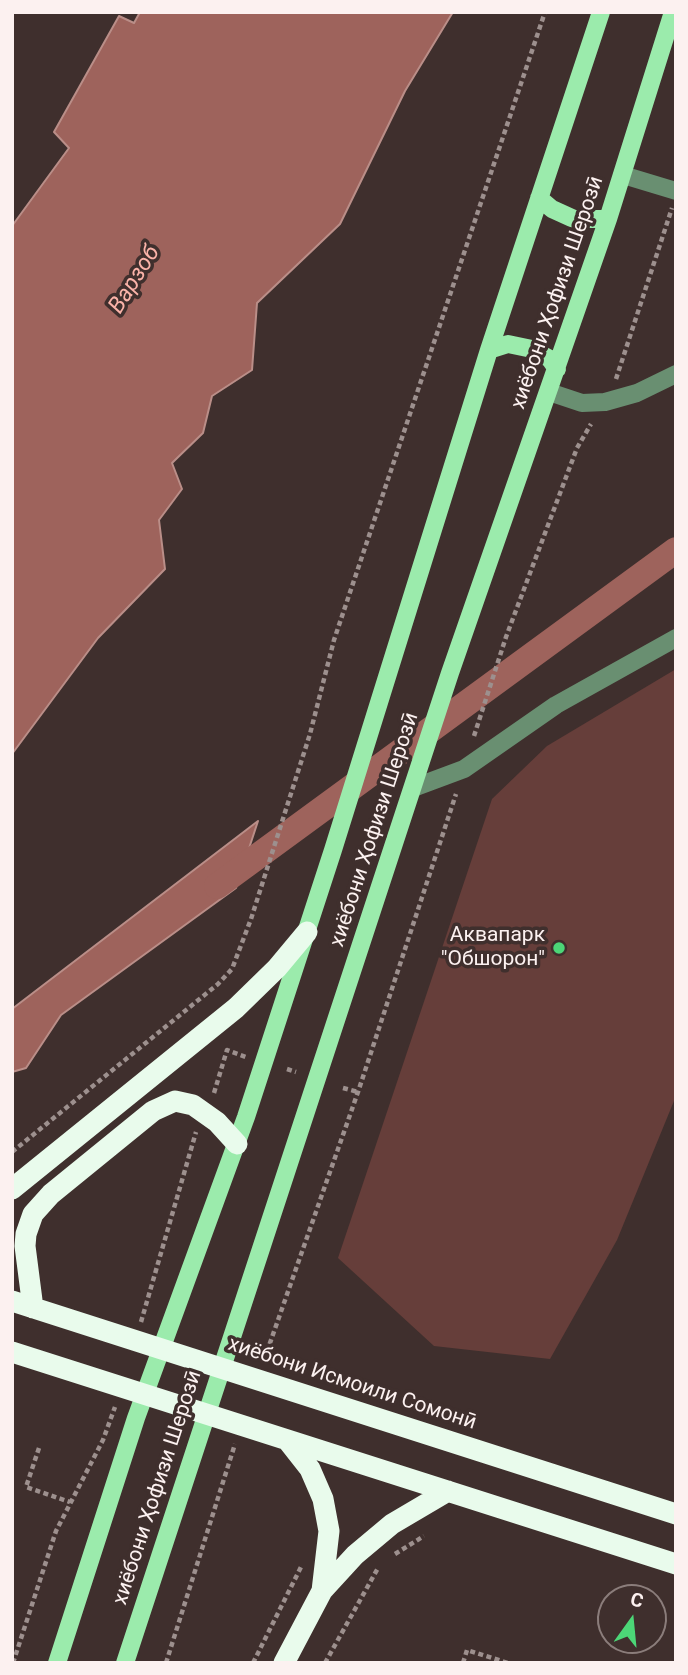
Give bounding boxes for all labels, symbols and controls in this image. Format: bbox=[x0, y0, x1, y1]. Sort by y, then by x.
street label: хиёбони Ҳофизи Шерозӣ bbox=[506, 173, 610, 413]
water label: Варзоб bbox=[103, 241, 167, 319]
street label: хиёбони Ҳофизи Шерозӣ bbox=[325, 710, 425, 950]
place label: Аквапарк "Обшорон" bbox=[441, 923, 545, 973]
marker: Аквапарк "Обшорон" bbox=[551, 940, 567, 956]
street label: хиёбони Исмоили Сомонӣ bbox=[225, 1332, 479, 1436]
street label: хиёбони Ҳофизи Шерозӣ bbox=[108, 1368, 208, 1608]
north arrow bbox=[597, 1584, 667, 1654]
text: С bbox=[628, 1587, 646, 1613]

